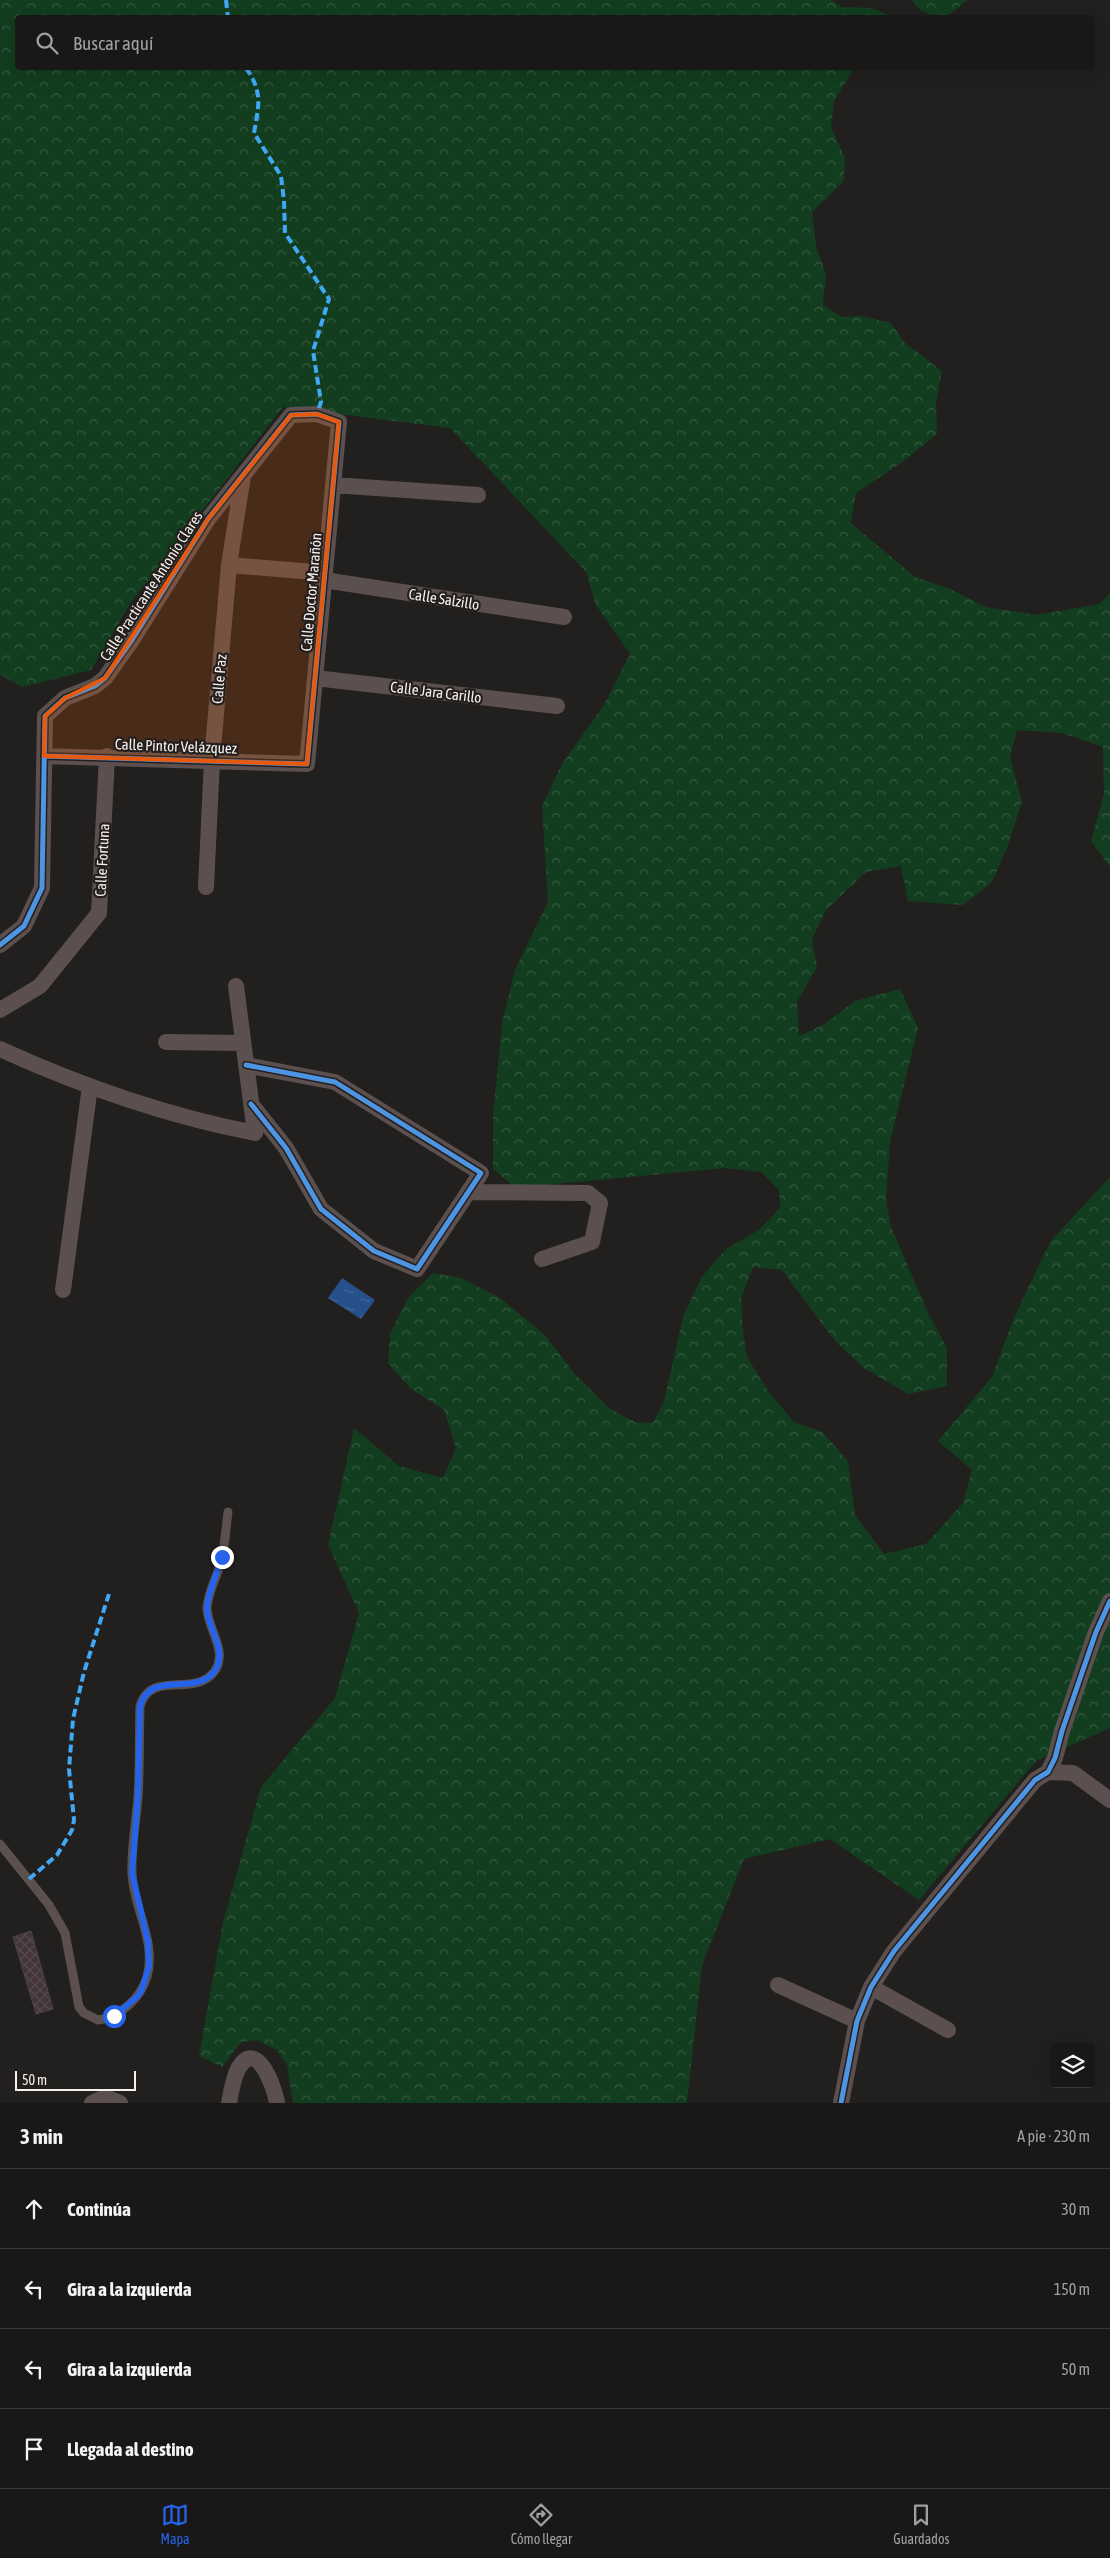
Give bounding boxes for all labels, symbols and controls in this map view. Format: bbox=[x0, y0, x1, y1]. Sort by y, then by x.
search box bbox=[15, 15, 1095, 70]
icon: search bbox=[33, 29, 61, 57]
text: Buscar aquí bbox=[73, 32, 153, 54]
street label: Calle Practicante Antonio Clares bbox=[96, 508, 206, 664]
street label: Calle Doctor Marañón bbox=[297, 532, 325, 652]
street label: Calle Salzillo bbox=[407, 585, 481, 613]
street label: Calle Paz bbox=[208, 653, 230, 705]
street label: Calle Jara Carillo bbox=[389, 678, 483, 706]
street label: Calle Pintor Velázquez bbox=[115, 735, 238, 757]
street label: Calle Fortuna bbox=[92, 823, 112, 897]
route end bbox=[211, 1546, 234, 1569]
route start bbox=[103, 2005, 126, 2028]
map controls bbox=[1050, 2043, 1095, 2088]
button: layers bbox=[1050, 2043, 1095, 2088]
scale bar bbox=[15, 2068, 136, 2091]
text: 50 m bbox=[22, 2072, 47, 2088]
text: 3 min bbox=[20, 2124, 63, 2148]
text: A pie · 230 m bbox=[1017, 2127, 1090, 2145]
icon: ahead bbox=[20, 2195, 48, 2223]
text: Continúa bbox=[67, 2198, 131, 2220]
text: 30 m bbox=[1061, 2200, 1090, 2218]
icon: left bbox=[20, 2275, 48, 2303]
text: Gira a la izquierda bbox=[67, 2278, 192, 2300]
text: 150 m bbox=[1054, 2280, 1090, 2298]
icon: left bbox=[20, 2355, 48, 2383]
text: Gira a la izquierda bbox=[67, 2358, 192, 2380]
text: 50 m bbox=[1061, 2360, 1090, 2378]
icon: arrive bbox=[20, 2435, 48, 2463]
text: Llegada al destino bbox=[67, 2438, 194, 2460]
tab: Mapa bbox=[161, 2501, 190, 2547]
tab: Cómo llegar bbox=[511, 2501, 572, 2547]
tab: Guardados bbox=[893, 2501, 949, 2547]

